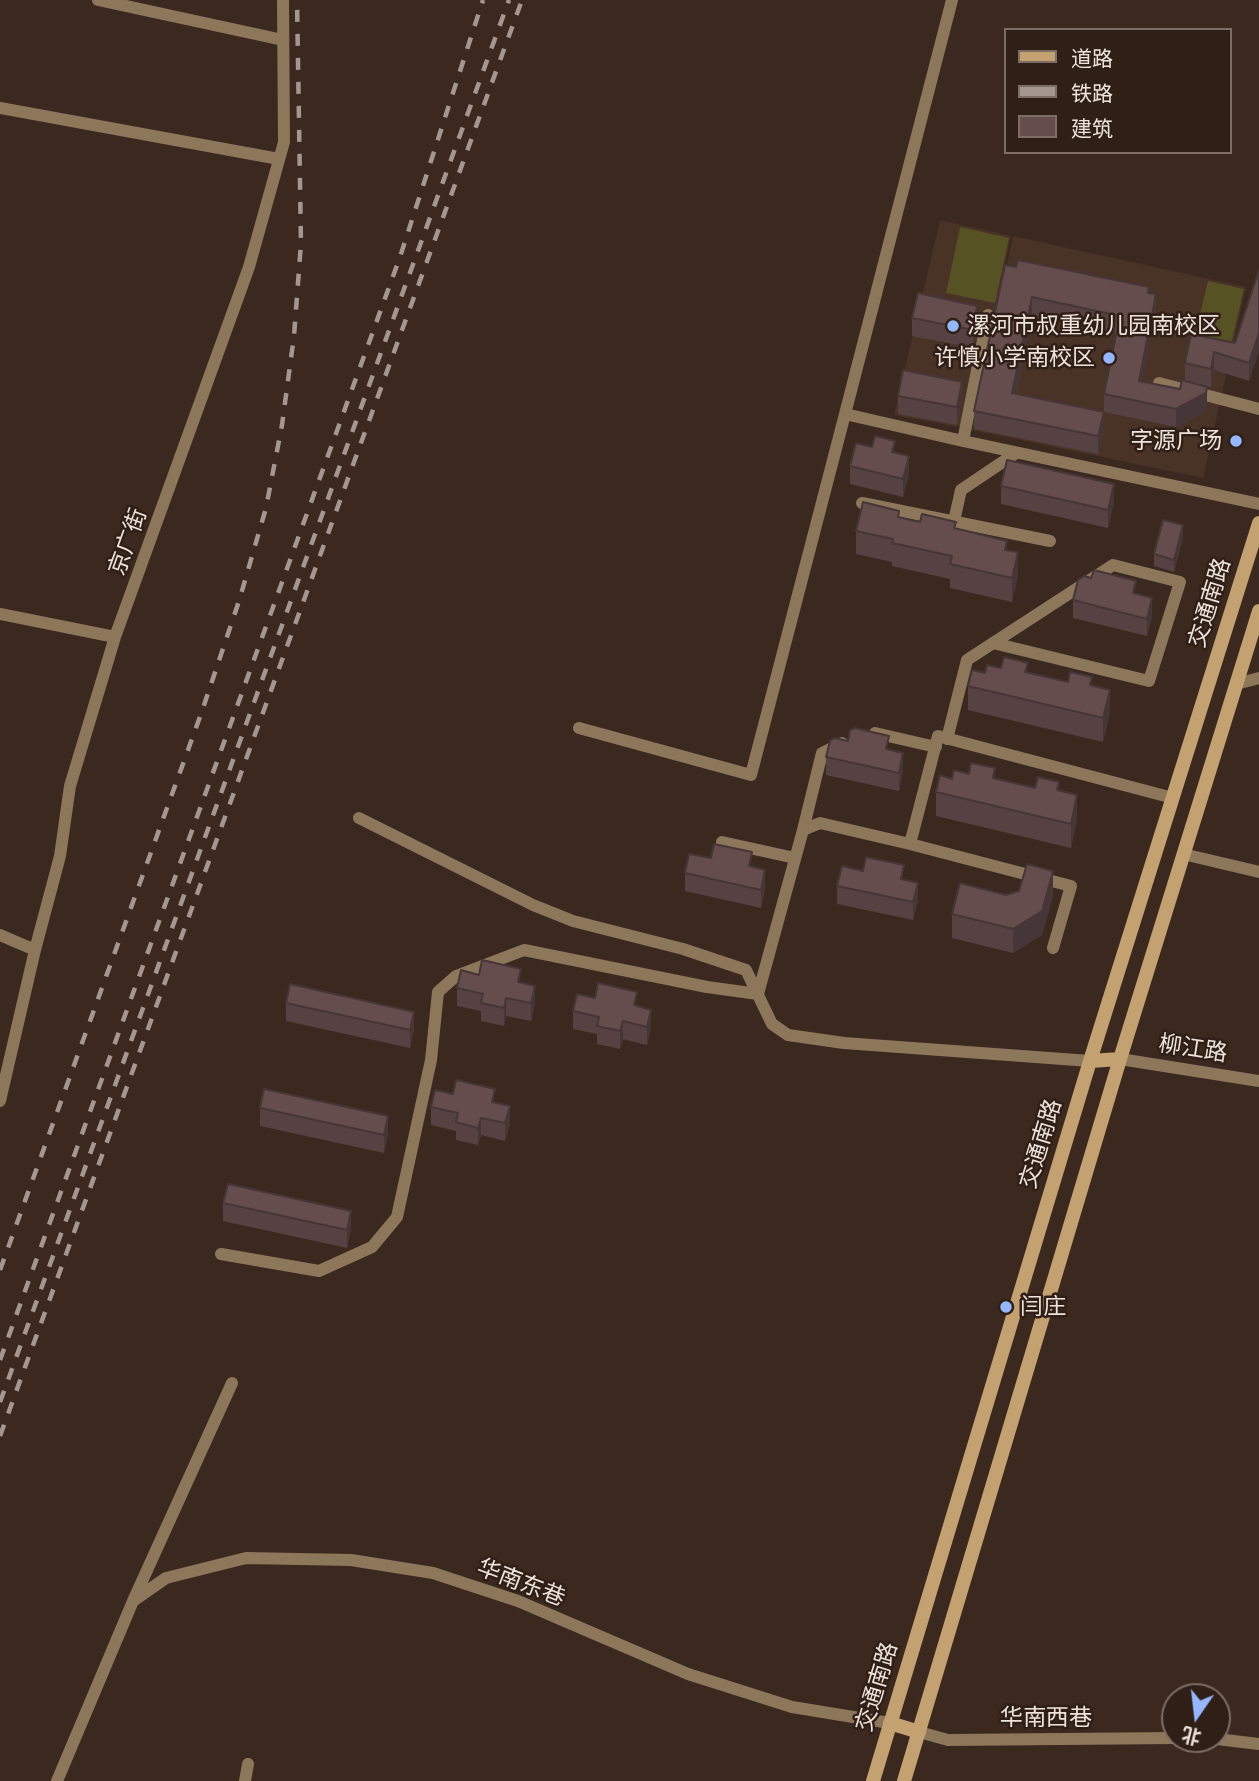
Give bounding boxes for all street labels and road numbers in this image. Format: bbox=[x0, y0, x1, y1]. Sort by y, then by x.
street label: 京广街 bbox=[103, 505, 153, 579]
street label: 交通南路 bbox=[1183, 555, 1237, 651]
street label: 柳江路 bbox=[1157, 1030, 1229, 1068]
street label: 交通南路 bbox=[1014, 1096, 1068, 1192]
street label: 华南东巷 bbox=[473, 1554, 569, 1612]
street label: 交通南路 bbox=[850, 1639, 904, 1735]
street label: 华南西巷 bbox=[1000, 1704, 1092, 1732]

